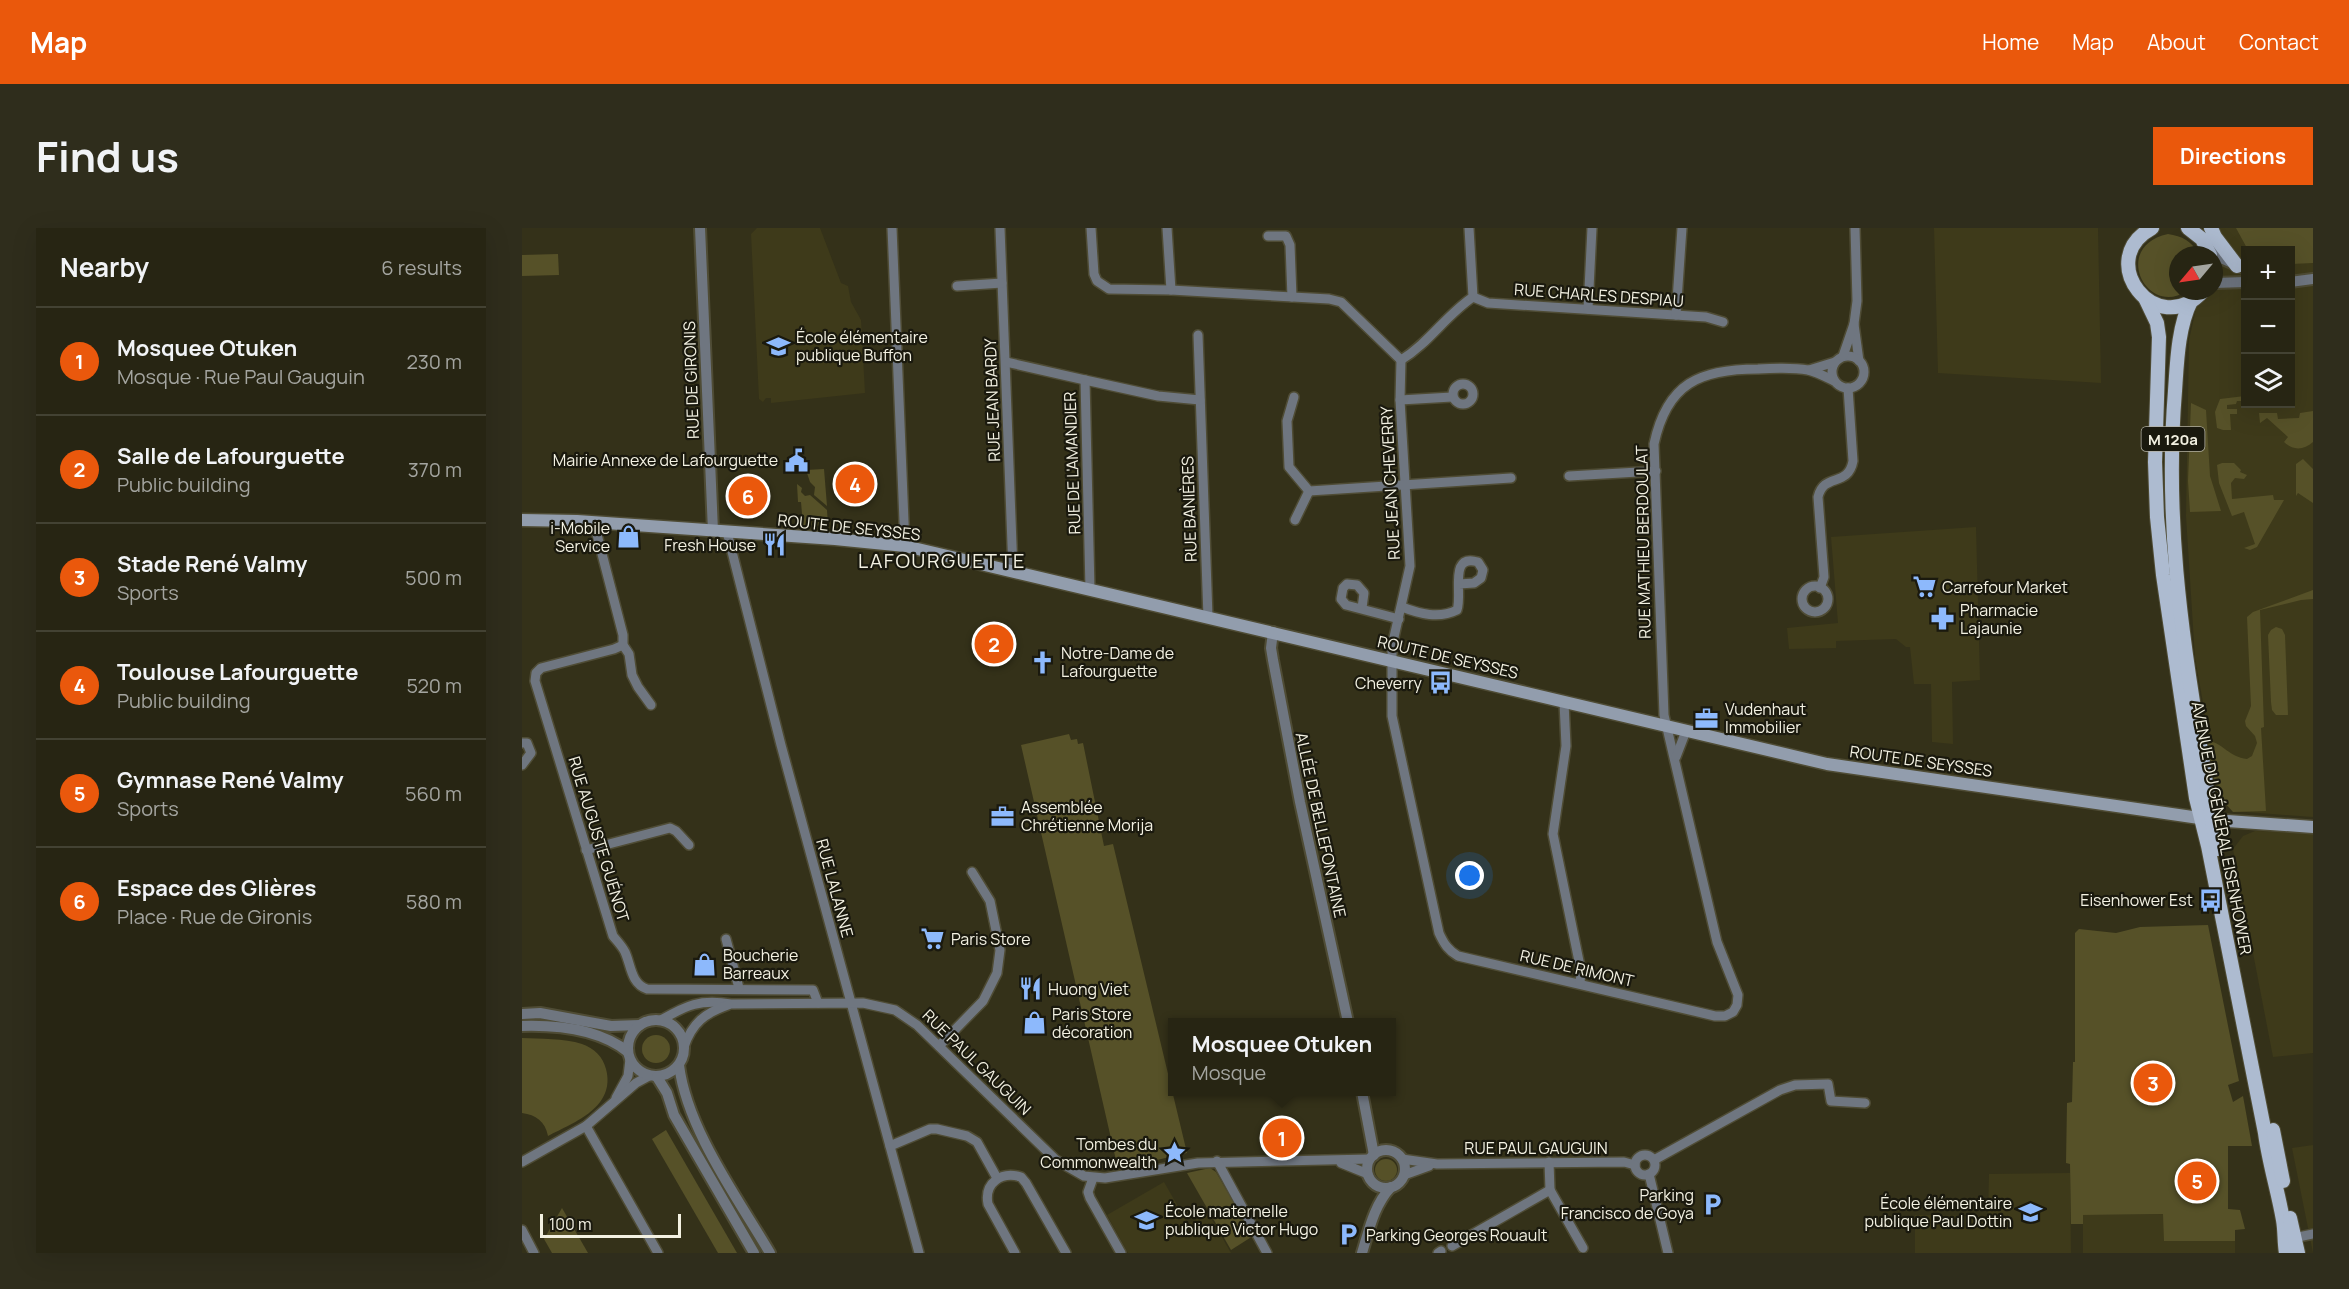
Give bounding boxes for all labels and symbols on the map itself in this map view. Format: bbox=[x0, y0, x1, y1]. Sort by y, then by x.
north arrow bbox=[2169, 246, 2223, 300]
street label: RUE CHARLES DESPIAU bbox=[1513, 278, 1685, 312]
street label: RUE DE GIRONIS bbox=[678, 321, 704, 439]
place label: École élémentaire publique Buffon bbox=[796, 326, 928, 366]
school or university icon: École élémentaire publique Buffon bbox=[765, 333, 791, 359]
street label: RUE JEAN BARDY bbox=[979, 338, 1005, 462]
street label: RUE DE L'AMANDIER bbox=[1059, 391, 1085, 535]
street label: RUE JEAN CHEVERRY bbox=[1375, 406, 1405, 560]
road number: M 120a bbox=[2142, 427, 2204, 451]
street label: RUE MATHIEU BERDOULAT bbox=[1630, 445, 1656, 639]
public building icon: Mairie Annexe de Lafourguette bbox=[783, 447, 809, 473]
place label: Mairie Annexe de Lafourguette bbox=[553, 449, 778, 471]
street label: RUE BANIÈRES bbox=[1176, 455, 1202, 562]
pin: 4 bbox=[836, 462, 874, 506]
pin: 6 bbox=[728, 474, 768, 518]
street label: ROUTE DE SEYSSES bbox=[776, 509, 922, 545]
place label: i-Mobile Service bbox=[550, 517, 610, 557]
shop icon: i-Mobile Service bbox=[615, 524, 641, 550]
restaurant icon: Fresh House bbox=[761, 532, 787, 558]
place label: Fresh House bbox=[664, 534, 756, 556]
district label: LAFOURGUETTE bbox=[858, 547, 1026, 574]
supermarket icon: Carrefour Market bbox=[1911, 574, 1937, 600]
place label: Carrefour Market bbox=[1942, 576, 2068, 598]
place label: Pharmacie Lajaunie bbox=[1960, 599, 2038, 639]
pharmacy icon: Pharmacie Lajaunie bbox=[1929, 606, 1955, 632]
pin: 2 bbox=[974, 622, 1014, 666]
street label: ROUTE DE SEYSSES bbox=[1375, 630, 1521, 684]
place label: Notre-Dame de Lafourguette bbox=[1061, 642, 1174, 682]
church icon: Notre-Dame de Lafourguette bbox=[1030, 649, 1056, 675]
bus stop icon: Cheverry bbox=[1427, 670, 1453, 696]
place label: Cheverry bbox=[1355, 672, 1423, 694]
place label: Vudenhaut Immobilier bbox=[1725, 698, 1806, 738]
street label: AVENUE DU GÉNÉRAL EISENHOWER bbox=[2187, 699, 2257, 957]
office icon: Vudenhaut Immobilier bbox=[1694, 705, 1720, 731]
street label: ALLÉE DE BELLEFONTAINE bbox=[1291, 730, 1351, 920]
street label: ROUTE DE SEYSSES bbox=[1848, 740, 1994, 782]
street label: RUE AUGUSTE GUÉNOT bbox=[563, 754, 635, 925]
place label: Assemblée Chrétienne Morija bbox=[1021, 796, 1153, 836]
office icon: Assemblée Chrétienne Morija bbox=[990, 803, 1016, 829]
street label: RUE LALANNE bbox=[811, 836, 859, 940]
your location bbox=[1455, 861, 1484, 890]
bus stop icon: Eisenhower Est bbox=[2198, 887, 2224, 913]
place label: Eisenhower Est bbox=[2080, 889, 2193, 911]
supermarket icon: Paris Store bbox=[920, 926, 946, 952]
place label: Paris Store bbox=[951, 928, 1031, 950]
place label: Boucherie Barreaux bbox=[723, 944, 798, 984]
street label: RUE DE RIMONT bbox=[1518, 944, 1636, 992]
shop icon: Boucherie Barreaux bbox=[692, 951, 718, 977]
restaurant icon: Huong Viet bbox=[1017, 976, 1043, 1002]
place label: Huong Viet bbox=[1048, 978, 1129, 1000]
place label: Paris Store décoration bbox=[1052, 1003, 1132, 1043]
street label: RUE PAUL GAUGUIN bbox=[918, 1004, 1036, 1120]
shop icon: Paris Store décoration bbox=[1021, 1010, 1047, 1036]
pin: 3 bbox=[2134, 1060, 2172, 1106]
pin: 1 bbox=[1262, 1116, 1302, 1160]
place label: Tombes du Commonwealth bbox=[1040, 1133, 1157, 1173]
street label: RUE PAUL GAUGUIN bbox=[1464, 1137, 1608, 1159]
place icon: Tombes du Commonwealth bbox=[1162, 1140, 1188, 1166]
pin: 5 bbox=[2178, 1158, 2216, 1204]
place label: Parking Francisco de Goya bbox=[1561, 1184, 1694, 1224]
parking icon: Parking Francisco de Goya bbox=[1699, 1191, 1725, 1217]
place label: École élémentaire publique Paul Dottin bbox=[1865, 1192, 2012, 1232]
school or university icon: École élémentaire publique Paul Dottin bbox=[2017, 1199, 2043, 1225]
place label: École maternelle publique Victor Hugo bbox=[1165, 1200, 1318, 1240]
school or university icon: École maternelle publique Victor Hugo bbox=[1134, 1207, 1160, 1233]
scale bar bbox=[540, 1211, 681, 1238]
parking icon: Parking Georges Rouault bbox=[1335, 1222, 1361, 1248]
place label: Parking Georges Rouault bbox=[1366, 1224, 1547, 1246]

